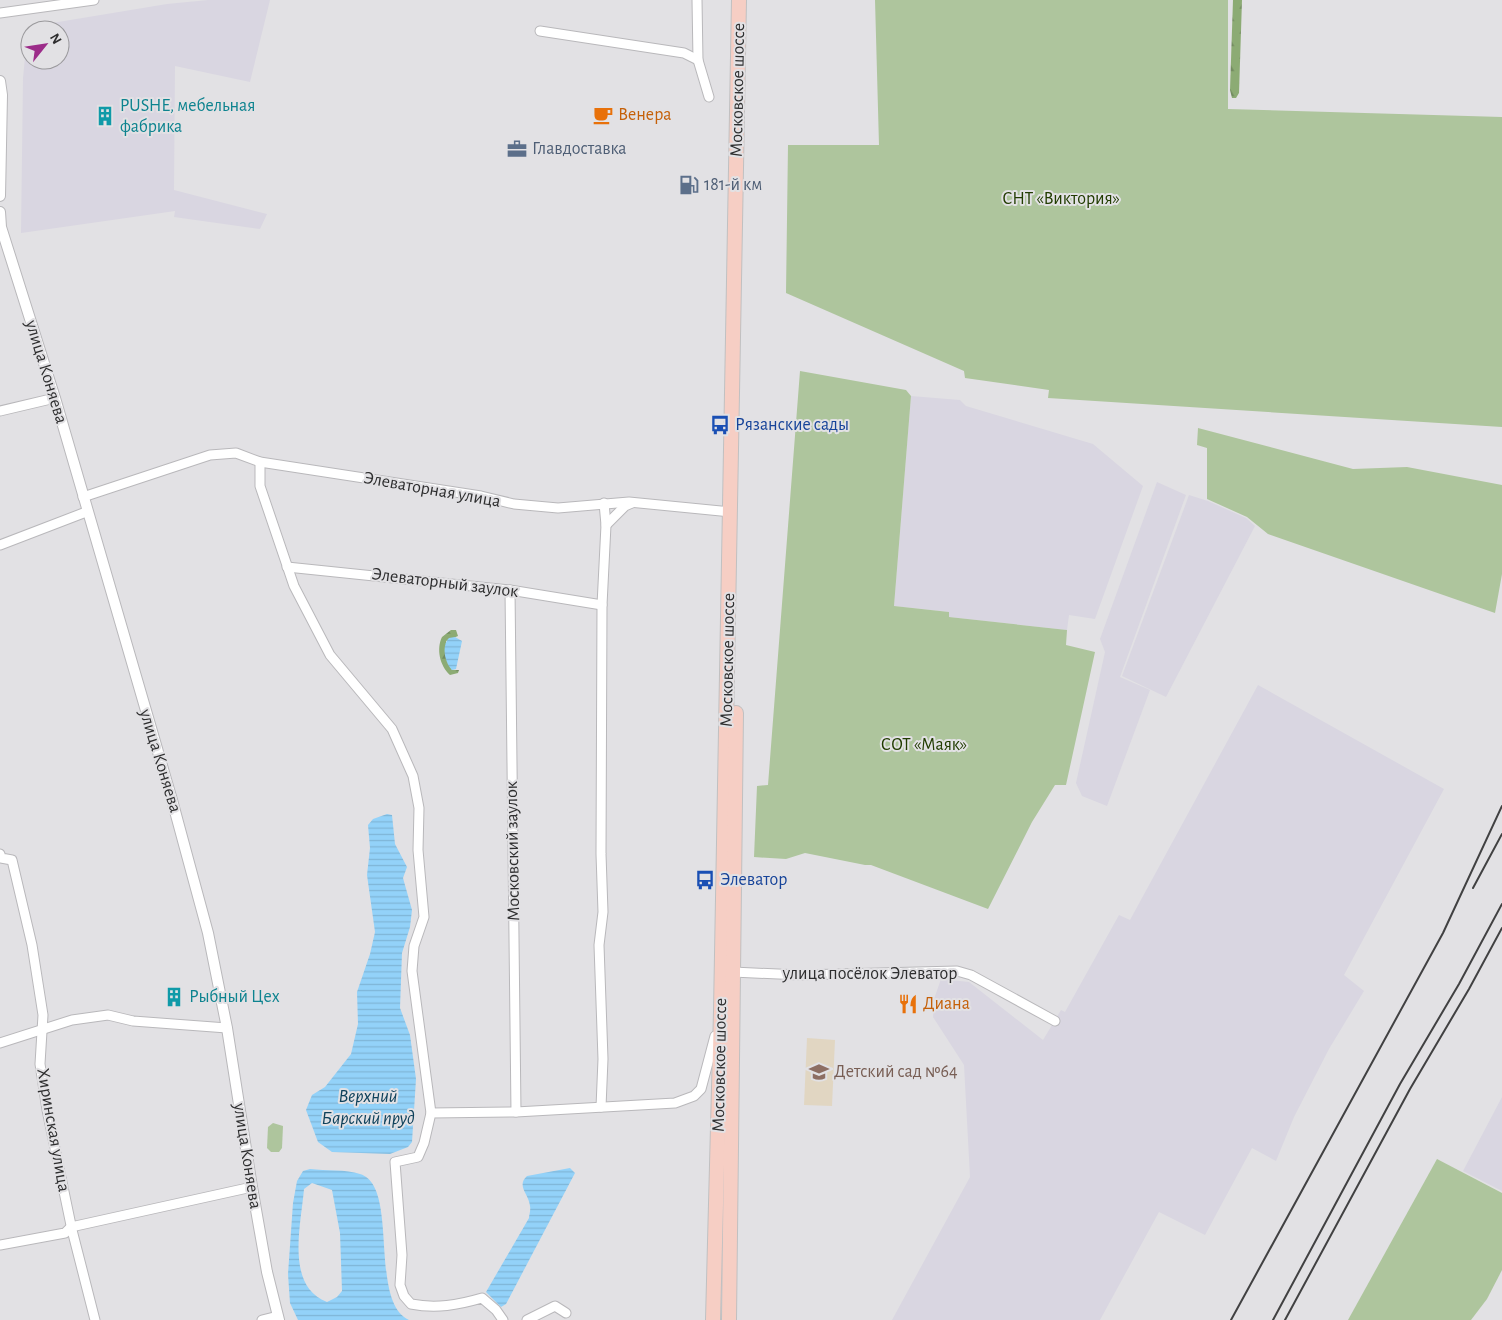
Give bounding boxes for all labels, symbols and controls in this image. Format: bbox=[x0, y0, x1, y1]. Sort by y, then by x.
north arrow bbox=[20, 20, 70, 70]
street label: Московское шоссе bbox=[728, 23, 748, 157]
text: N bbox=[47, 31, 64, 47]
place label: PUSHE, мебельная фабрика bbox=[120, 96, 256, 136]
cafe icon: Венера bbox=[592, 104, 614, 126]
building icon: PUSHE, мебельная фабрика bbox=[94, 105, 116, 127]
place label: Венера bbox=[618, 106, 672, 124]
office icon: Главдоставка bbox=[506, 138, 528, 160]
place label: Главдоставка bbox=[532, 140, 627, 158]
fuel station icon: 181-й км bbox=[678, 174, 700, 196]
place label: 181-й км bbox=[704, 176, 762, 194]
park label: СНТ «Виктория» bbox=[1002, 190, 1120, 208]
street label: улица Коняева bbox=[21, 317, 70, 426]
bus stop icon: Рязанские сады bbox=[709, 414, 731, 436]
place label: Рязанские сады bbox=[735, 416, 849, 434]
street label: Элеваторная улица bbox=[362, 469, 502, 511]
street label: Элеваторный заулок bbox=[371, 565, 520, 601]
street label: Московское шоссе bbox=[718, 593, 738, 727]
street label: улица Коняева bbox=[135, 706, 184, 815]
park label: СОТ «Маяк» bbox=[881, 736, 967, 754]
street label: Московский заулок bbox=[503, 780, 523, 921]
bus stop icon: Элеватор bbox=[694, 869, 716, 891]
place label: Элеватор bbox=[720, 871, 787, 889]
street label: улица посёлок Элеватор bbox=[782, 965, 957, 983]
building icon: Рыбный Цех bbox=[163, 986, 185, 1008]
place label: Рыбный Цех bbox=[189, 987, 280, 1006]
restaurant icon: Диана bbox=[897, 993, 919, 1015]
place label: Диана bbox=[923, 995, 970, 1013]
street label: Московское шоссе bbox=[710, 998, 730, 1132]
school or university icon: Детский сад №64 bbox=[808, 1061, 830, 1083]
place label: Детский сад №64 bbox=[834, 1063, 958, 1081]
street label: Хиринская улица bbox=[33, 1067, 73, 1193]
water label: Верхний Барский пруд bbox=[321, 1087, 415, 1128]
street label: улица Коняева bbox=[230, 1101, 264, 1210]

